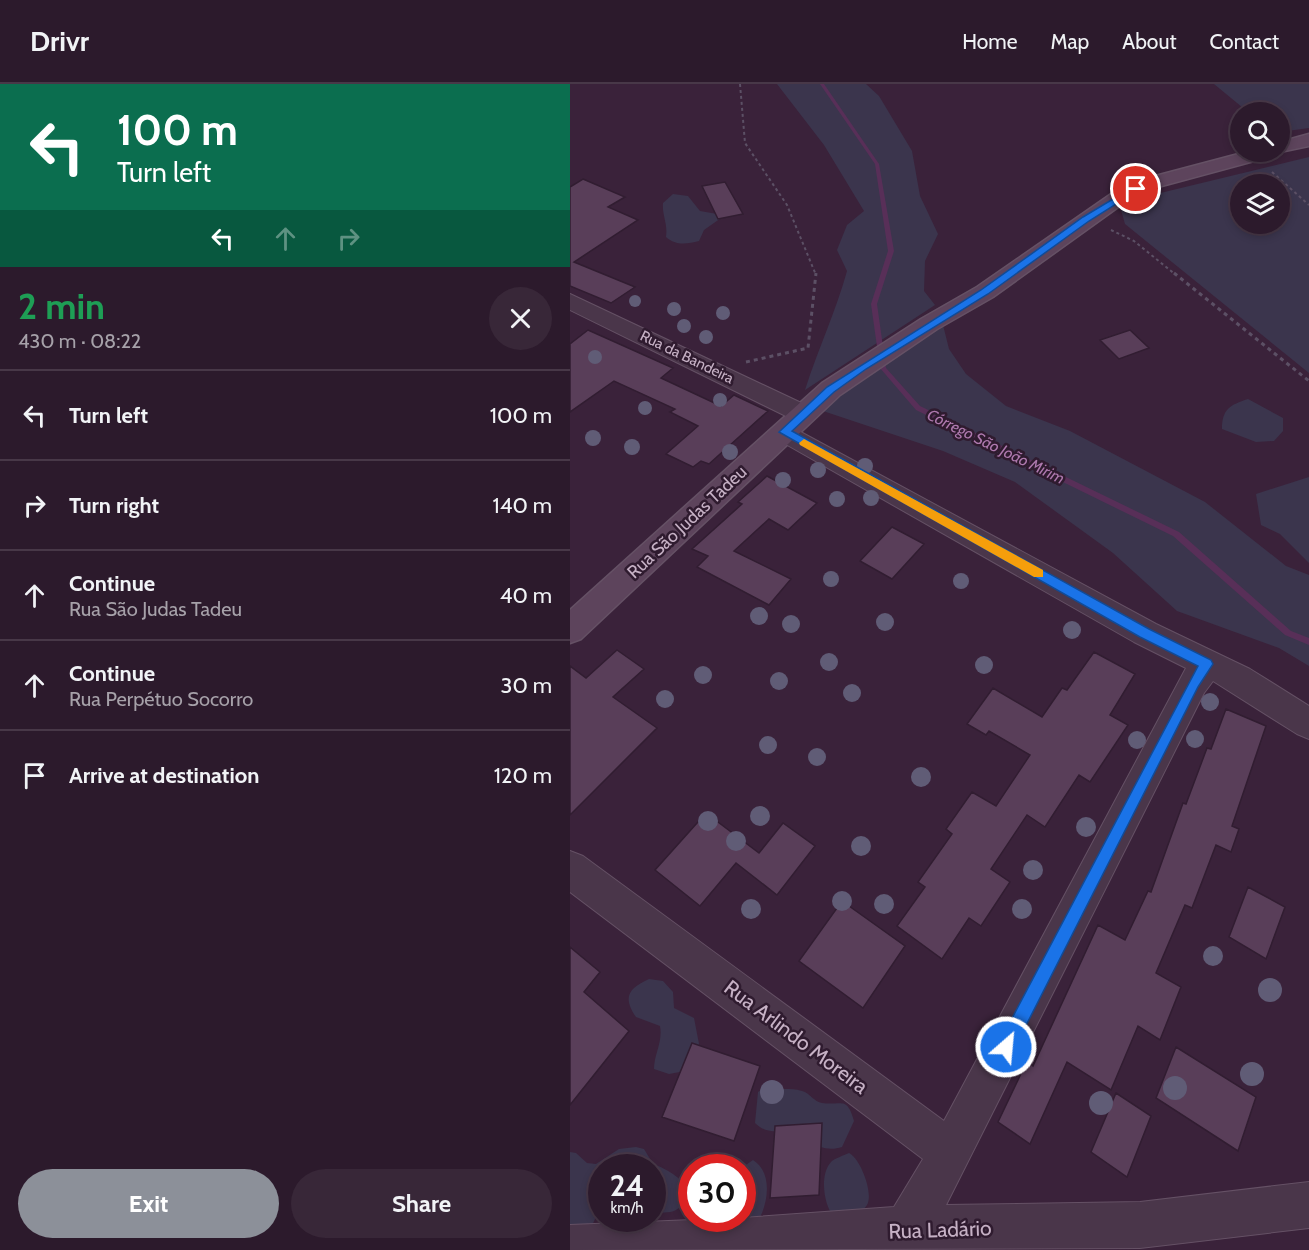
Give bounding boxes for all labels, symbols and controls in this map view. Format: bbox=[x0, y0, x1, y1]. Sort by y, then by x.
text: Drivr bbox=[30, 24, 89, 58]
text: Home bbox=[962, 29, 1018, 54]
text: Map bbox=[1051, 29, 1089, 54]
text: About bbox=[1122, 29, 1176, 54]
text: Contact bbox=[1209, 29, 1279, 54]
map controls bbox=[1230, 102, 1290, 234]
button: search bbox=[1230, 102, 1290, 162]
text: 100 m bbox=[117, 104, 238, 156]
icon: left bbox=[18, 108, 96, 186]
text: Turn left bbox=[117, 156, 211, 189]
pin bbox=[1110, 163, 1161, 214]
icon: arrive bbox=[1119, 172, 1152, 205]
button: layers bbox=[1230, 174, 1290, 234]
icon: left bbox=[206, 222, 239, 255]
icon: ahead bbox=[269, 222, 302, 255]
icon: right bbox=[332, 222, 365, 255]
text: 2 min bbox=[18, 284, 105, 328]
button: close bbox=[489, 287, 552, 350]
street label: Rua da Bandeira bbox=[637, 327, 737, 388]
text: 430 m · 08:22 bbox=[18, 329, 141, 353]
icon: left bbox=[18, 399, 51, 432]
text: Turn left bbox=[69, 402, 148, 429]
text: 100 m bbox=[490, 402, 552, 429]
water label: Córrego São João Mirim bbox=[924, 405, 1068, 488]
street label: Rua São Judas Tadeu bbox=[623, 461, 751, 583]
icon: right bbox=[18, 489, 51, 522]
text: Turn right bbox=[69, 492, 159, 519]
text: 140 m bbox=[493, 492, 552, 519]
text: Continue bbox=[69, 570, 155, 597]
icon: ahead bbox=[18, 579, 51, 612]
text: 40 m bbox=[500, 582, 552, 609]
text: Rua São Judas Tadeu bbox=[69, 597, 242, 621]
text: Continue bbox=[69, 660, 155, 687]
icon: ahead bbox=[18, 669, 51, 702]
text: 30 m bbox=[500, 672, 552, 699]
text: Rua Perpétuo Socorro bbox=[69, 687, 253, 711]
icon: arrive bbox=[18, 759, 51, 792]
text: Arrive at destination bbox=[69, 762, 259, 789]
text: 120 m bbox=[494, 762, 552, 789]
street label: Rua Arlindo Moreira bbox=[720, 974, 873, 1099]
position arrow bbox=[974, 1015, 1038, 1079]
speed limit sign: 30 bbox=[678, 1154, 756, 1232]
text: 24 bbox=[610, 1167, 644, 1204]
button: Exit bbox=[18, 1169, 279, 1238]
button: Share bbox=[291, 1169, 552, 1238]
text: km/h bbox=[611, 1199, 643, 1217]
street label: Rua Ladário bbox=[888, 1215, 992, 1244]

